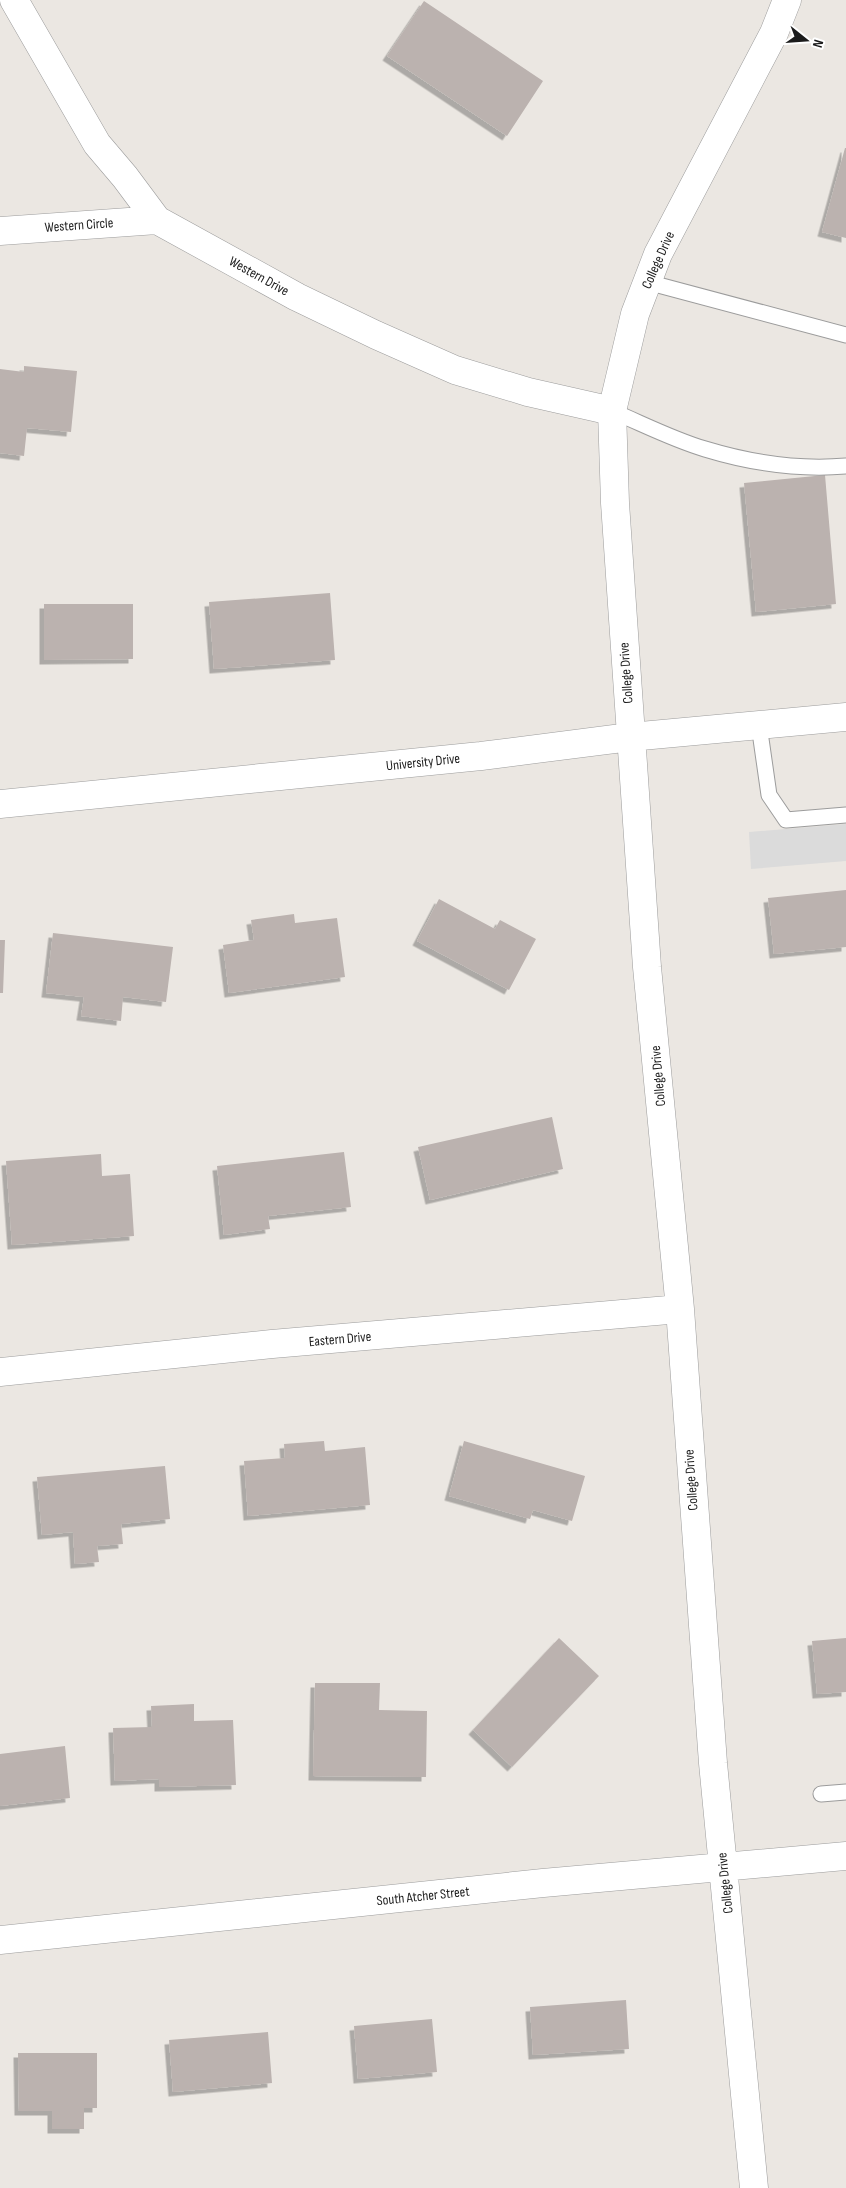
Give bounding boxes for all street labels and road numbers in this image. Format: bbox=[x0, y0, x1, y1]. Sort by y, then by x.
street label: Western Circle bbox=[44, 214, 114, 236]
street label: College Drive bbox=[638, 229, 678, 291]
street label: Western Drive bbox=[226, 253, 292, 299]
street label: College Drive bbox=[615, 642, 637, 704]
street label: University Drive bbox=[385, 750, 461, 774]
street label: College Drive bbox=[647, 1045, 669, 1107]
street label: Eastern Drive bbox=[308, 1328, 372, 1350]
street label: College Drive bbox=[680, 1449, 702, 1511]
street label: College Drive bbox=[713, 1852, 737, 1914]
street label: South Atcher Street bbox=[376, 1883, 470, 1909]

